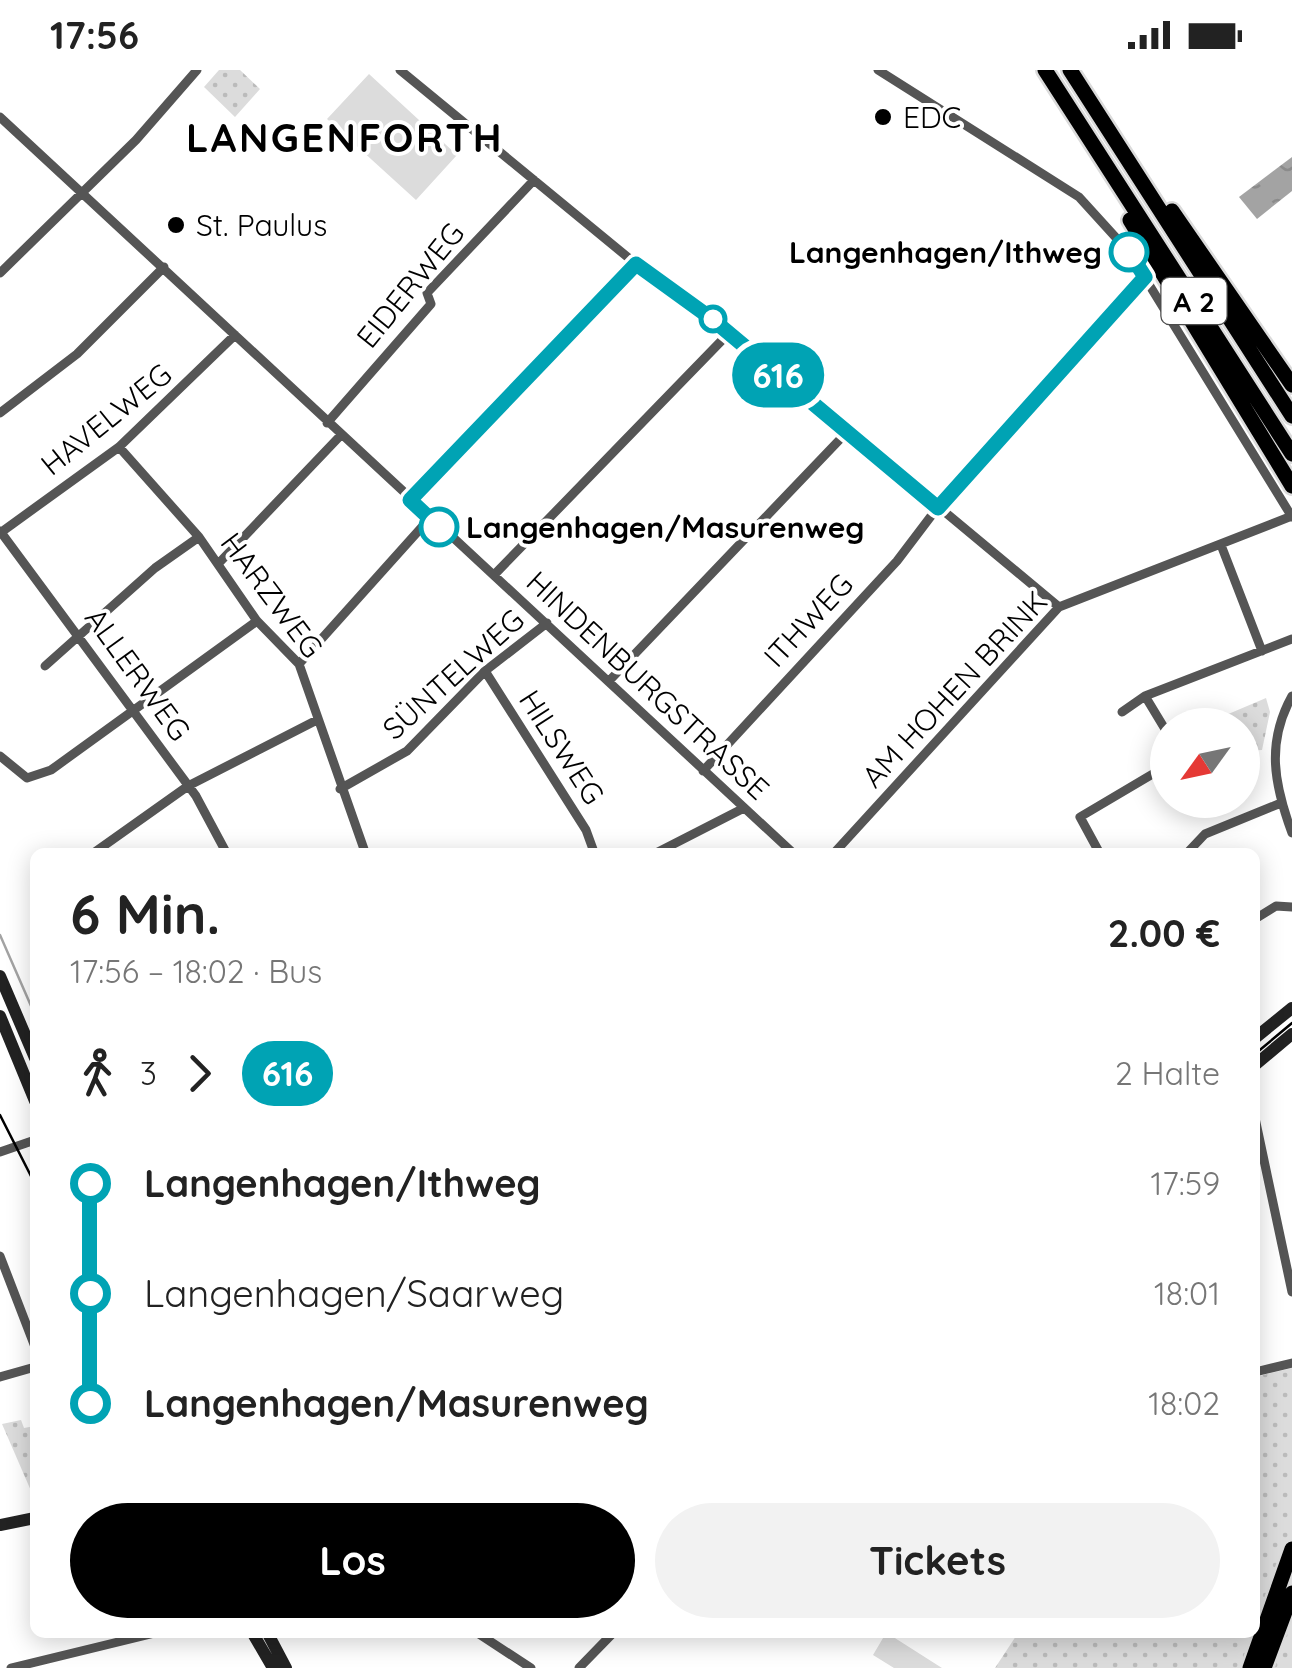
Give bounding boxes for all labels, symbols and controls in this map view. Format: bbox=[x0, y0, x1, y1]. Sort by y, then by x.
text: 17:56 bbox=[50, 11, 139, 59]
place label: EDC bbox=[903, 98, 961, 136]
marker: EDC bbox=[872, 106, 894, 128]
district label: LANGENFORTH bbox=[186, 112, 504, 162]
place label: St. Paulus bbox=[196, 206, 327, 244]
marker: St. Paulus bbox=[165, 214, 187, 236]
street label: EIDERWEG bbox=[348, 215, 472, 355]
place label: Langenhagen/Ithweg bbox=[789, 233, 1102, 271]
marker: Langenhagen/Ithweg bbox=[1110, 233, 1148, 271]
road number: A 2 bbox=[1162, 278, 1226, 324]
unlabelled marker bbox=[700, 306, 726, 332]
line badge: 616 bbox=[720, 342, 836, 408]
text: 616 bbox=[752, 353, 804, 397]
street label: HAVELWEG bbox=[33, 355, 179, 483]
marker: Langenhagen/Masurenweg bbox=[420, 508, 458, 546]
place label: Langenhagen/Masurenweg bbox=[466, 508, 864, 546]
street label: HARZWEG bbox=[212, 525, 332, 665]
street label: HINDENBURGSTRASSE bbox=[519, 563, 777, 807]
street label: ITHWEG bbox=[755, 565, 861, 675]
street label: AM HOHEN BRINK bbox=[853, 583, 1055, 795]
street label: ALLERWEG bbox=[77, 600, 199, 748]
street label: SÜNTELWEG bbox=[374, 601, 532, 747]
street label: HILSWEG bbox=[511, 683, 613, 811]
north arrow bbox=[1150, 708, 1260, 818]
map controls bbox=[1150, 708, 1260, 818]
text: 6 Min. bbox=[70, 879, 220, 948]
text: 2.00 € bbox=[1108, 909, 1220, 957]
text: 17:56 – 18:02 · Bus bbox=[70, 951, 322, 991]
icon: walk bbox=[70, 1046, 125, 1101]
icon: forward bbox=[172, 1046, 227, 1101]
text: 616 bbox=[262, 1051, 313, 1095]
text: 3 bbox=[140, 1053, 157, 1093]
text: 2 Halte bbox=[1115, 1053, 1220, 1093]
text: Langenhagen/Ithweg bbox=[144, 1159, 541, 1207]
text: 17:59 bbox=[1150, 1163, 1220, 1203]
text: Langenhagen/Saarweg bbox=[144, 1269, 564, 1317]
text: 18:01 bbox=[1154, 1273, 1220, 1313]
text: Langenhagen/Masurenweg bbox=[144, 1379, 649, 1427]
text: 18:02 bbox=[1148, 1383, 1220, 1423]
button: Los bbox=[70, 1503, 635, 1618]
button: Tickets bbox=[655, 1503, 1220, 1618]

